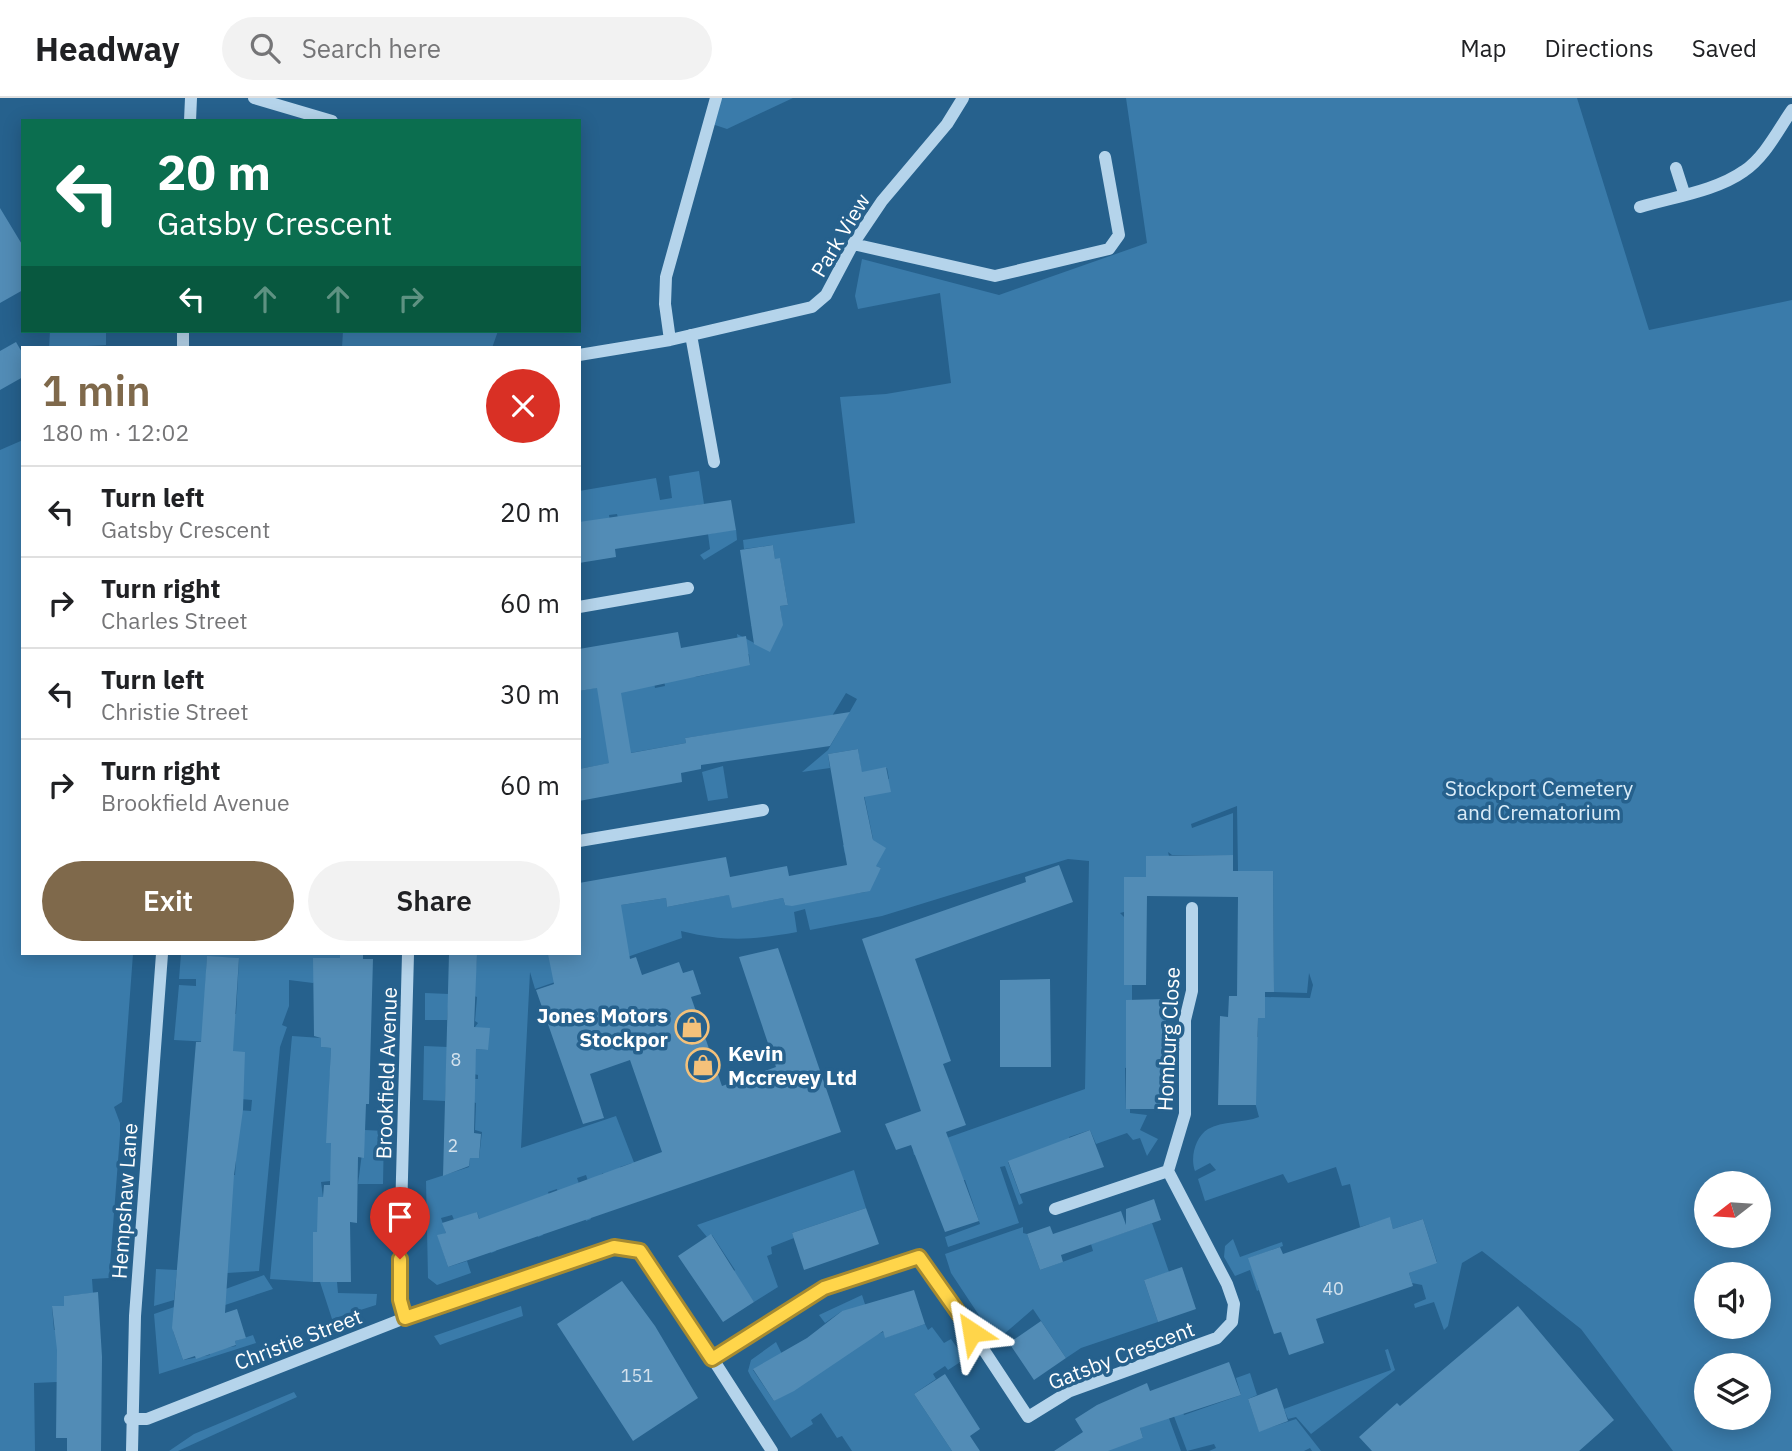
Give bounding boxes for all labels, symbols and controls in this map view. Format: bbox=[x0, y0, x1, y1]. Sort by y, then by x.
search box bbox=[222, 17, 712, 80]
text: Headway bbox=[35, 27, 180, 70]
icon: search bbox=[246, 29, 284, 67]
text: Search here bbox=[302, 31, 441, 65]
text: Map bbox=[1460, 32, 1506, 64]
text: Directions bbox=[1544, 32, 1654, 64]
text: Saved bbox=[1692, 32, 1757, 64]
text: 20 m bbox=[157, 140, 271, 203]
icon: left bbox=[42, 147, 133, 238]
street label: Park View bbox=[804, 188, 876, 282]
text: Gatsby Crescent bbox=[157, 202, 393, 244]
icon: left bbox=[173, 280, 211, 318]
icon: ahead bbox=[246, 280, 284, 318]
icon: ahead bbox=[319, 280, 357, 318]
icon: right bbox=[392, 280, 430, 318]
text: 1 min bbox=[42, 363, 151, 418]
button: close bbox=[486, 369, 560, 443]
text: 180 m · 12:02 bbox=[42, 417, 189, 447]
text: Turn left bbox=[101, 480, 204, 514]
icon: left bbox=[42, 493, 80, 531]
text: 20 m bbox=[500, 495, 560, 529]
text: Gatsby Crescent bbox=[101, 514, 270, 544]
text: Turn right bbox=[101, 571, 220, 605]
icon: right bbox=[42, 584, 80, 622]
text: 60 m bbox=[500, 586, 560, 620]
text: Charles Street bbox=[101, 605, 248, 635]
text: Turn left bbox=[101, 662, 204, 696]
icon: left bbox=[42, 675, 80, 713]
text: 30 m bbox=[500, 677, 560, 711]
text: Christie Street bbox=[101, 696, 249, 726]
text: Turn right bbox=[101, 753, 220, 787]
icon: right bbox=[42, 766, 80, 804]
text: 60 m bbox=[500, 768, 560, 802]
park label: Stockport Cemetery and Crematorium bbox=[1445, 774, 1634, 826]
text: Brookfield Avenue bbox=[101, 787, 290, 817]
button: Exit bbox=[42, 861, 294, 941]
button: Share bbox=[308, 861, 560, 941]
street label: Homburg Close bbox=[1150, 966, 1186, 1112]
street label: Brookfield Avenue bbox=[369, 986, 403, 1160]
place label: Jones Motors Stockpor bbox=[537, 1001, 669, 1053]
shop icon: Jones Motors Stockpor bbox=[673, 1008, 711, 1046]
place label: Kevin Mccrevey Ltd bbox=[728, 1039, 857, 1091]
shop icon: Kevin Mccrevey Ltd bbox=[684, 1046, 722, 1084]
house number: 8 bbox=[451, 1048, 461, 1071]
street label: Hempshaw Lane bbox=[105, 1122, 143, 1280]
house number: 2 bbox=[448, 1134, 458, 1157]
north arrow bbox=[1694, 1171, 1771, 1248]
map controls bbox=[1694, 1171, 1771, 1430]
pin bbox=[370, 1187, 430, 1259]
icon: arrive bbox=[381, 1198, 419, 1236]
button: sound bbox=[1694, 1262, 1771, 1339]
house number: 40 bbox=[1322, 1277, 1344, 1300]
position arrow bbox=[935, 1295, 1009, 1369]
street label: Christie Street bbox=[230, 1302, 366, 1376]
street label: Gatsby Crescent bbox=[1044, 1314, 1198, 1396]
button: layers bbox=[1694, 1353, 1771, 1430]
house number: 151 bbox=[621, 1364, 653, 1387]

